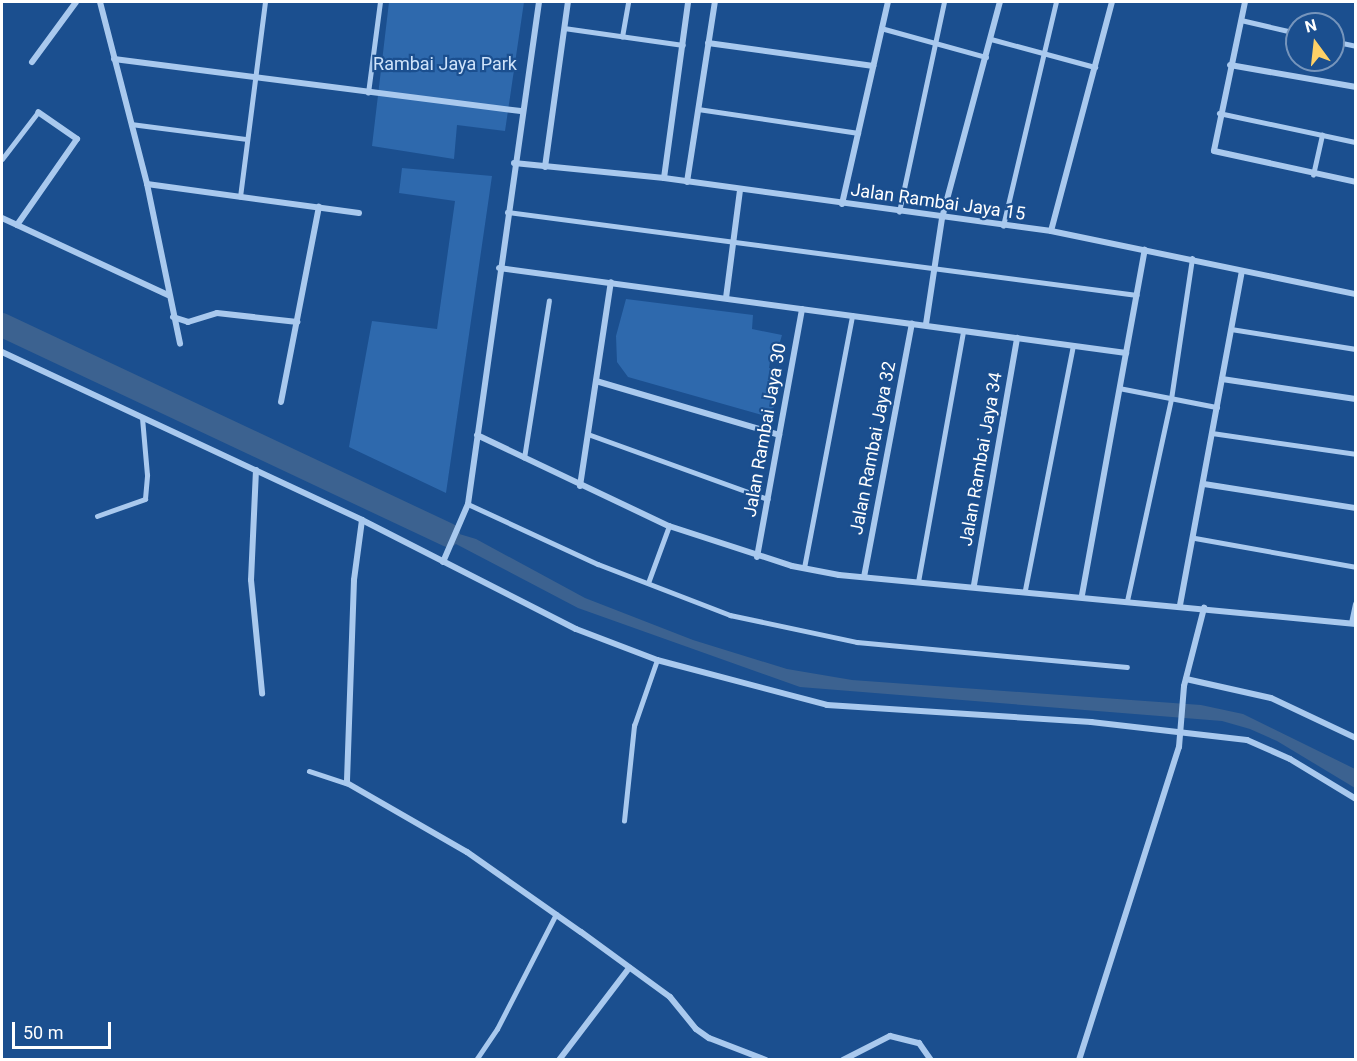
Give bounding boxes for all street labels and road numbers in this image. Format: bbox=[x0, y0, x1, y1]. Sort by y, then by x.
street label: Jalan Rambai Jaya 15 bbox=[849, 179, 1027, 225]
street label: Jalan Rambai Jaya 30 bbox=[739, 341, 791, 519]
street label: Jalan Rambai Jaya 32 bbox=[846, 359, 900, 537]
street label: Jalan Rambai Jaya 34 bbox=[955, 370, 1007, 548]

